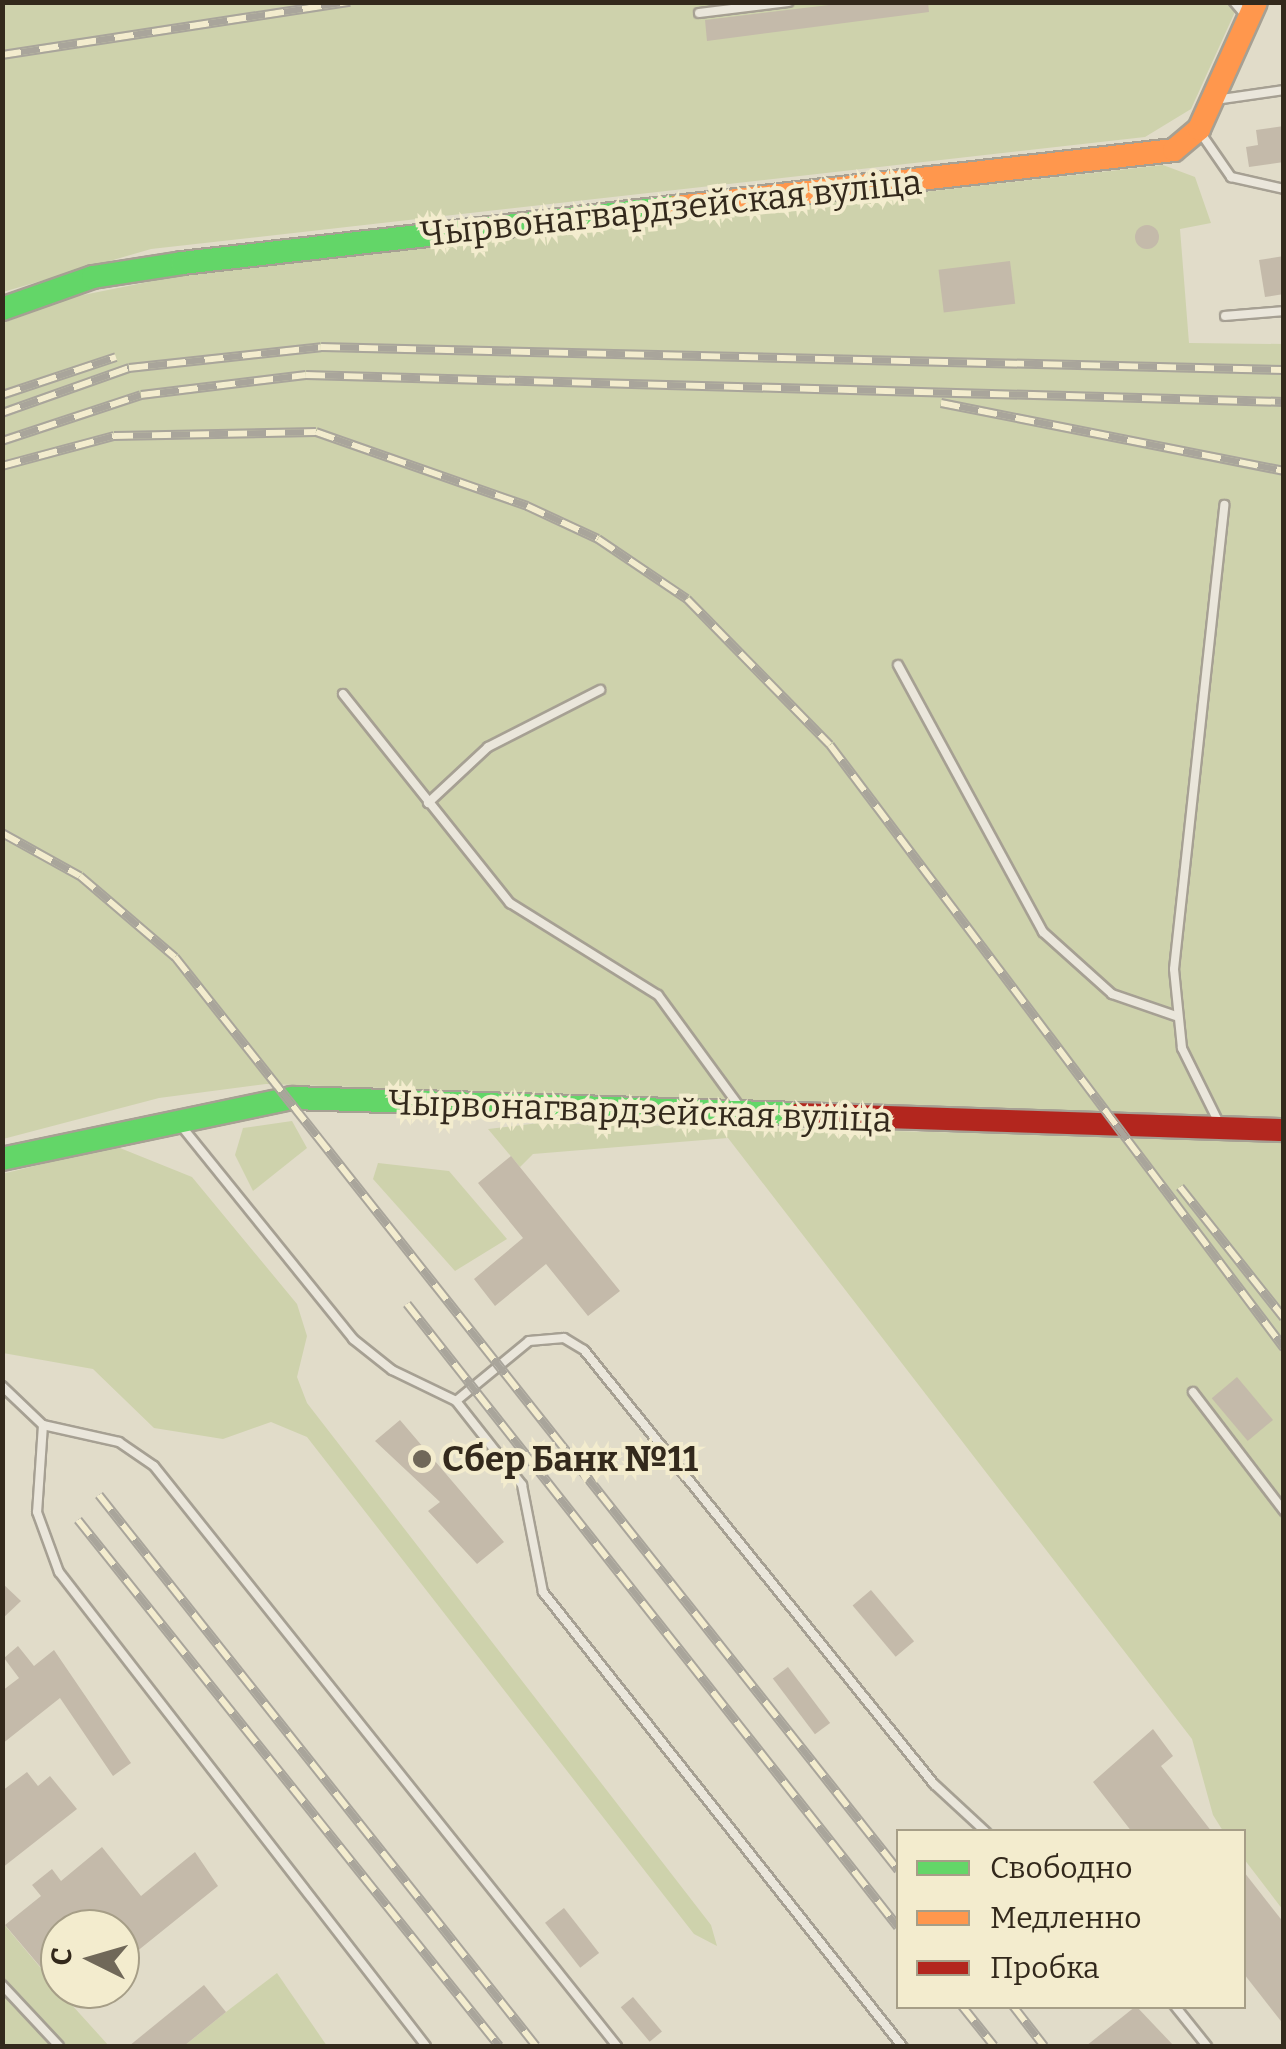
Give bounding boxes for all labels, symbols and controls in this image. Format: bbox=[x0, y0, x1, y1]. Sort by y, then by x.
street label: Чырвонагвардзейская вуліца bbox=[418, 161, 924, 255]
street label: Чырвонагвардзейская вуліца bbox=[387, 1081, 893, 1141]
place label: Сбер Банк №11 bbox=[442, 1438, 698, 1480]
marker: Сбер Банк №11 bbox=[411, 1448, 433, 1470]
legend bbox=[896, 1829, 1246, 2009]
text: Свободно bbox=[990, 1850, 1132, 1886]
text: Медленно bbox=[990, 1900, 1142, 1936]
north arrow bbox=[40, 1909, 140, 2009]
text: С bbox=[44, 1946, 79, 1967]
text: Пробка bbox=[990, 1950, 1099, 1986]

